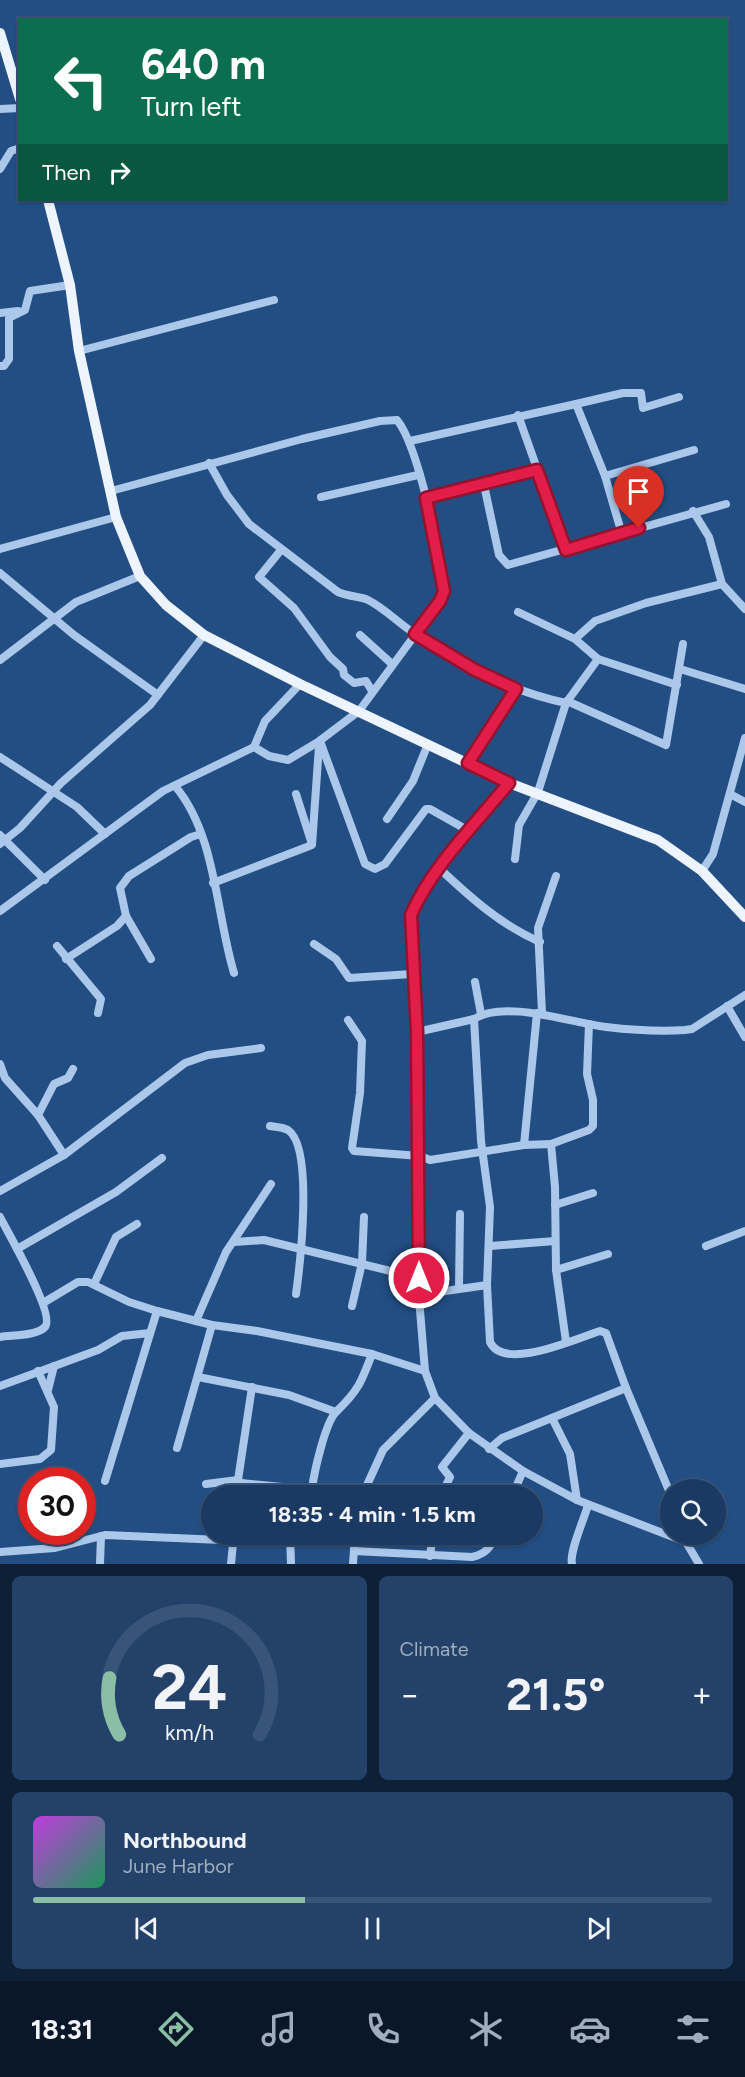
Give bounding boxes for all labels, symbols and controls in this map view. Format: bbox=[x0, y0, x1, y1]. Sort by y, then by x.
text: 640 m bbox=[141, 39, 266, 90]
icon: left bbox=[42, 42, 120, 120]
text: Turn left bbox=[141, 90, 241, 123]
icon: right bbox=[103, 156, 136, 189]
text: Then bbox=[42, 159, 91, 186]
pin bbox=[613, 466, 664, 528]
icon: arrive bbox=[622, 475, 655, 508]
position arrow bbox=[387, 1246, 451, 1310]
speed limit sign: 30 bbox=[18, 1467, 96, 1545]
map controls bbox=[660, 1479, 726, 1545]
button: search bbox=[660, 1479, 726, 1545]
text: 18:35 · 4 min · 1.5 km bbox=[268, 1501, 476, 1528]
text: Climate bbox=[400, 1637, 469, 1661]
text: 24 bbox=[151, 1650, 227, 1725]
text: 21.5° bbox=[506, 1667, 605, 1721]
text: − bbox=[400, 1675, 420, 1714]
text: + bbox=[691, 1675, 712, 1714]
text: km/h bbox=[165, 1720, 214, 1745]
text: Northbound bbox=[123, 1827, 247, 1854]
text: June Harbor bbox=[123, 1854, 234, 1878]
icon: previous bbox=[130, 1912, 163, 1945]
icon: pause bbox=[356, 1912, 389, 1945]
icon: next bbox=[582, 1912, 615, 1945]
icon: directions bbox=[155, 2008, 197, 2050]
icon: music bbox=[258, 2008, 300, 2050]
icon: phone bbox=[362, 2008, 404, 2050]
icon: climate bbox=[465, 2008, 507, 2050]
icon: car bbox=[569, 2008, 611, 2050]
icon: filters bbox=[672, 2008, 714, 2050]
text: 18:31 bbox=[31, 2013, 93, 2046]

